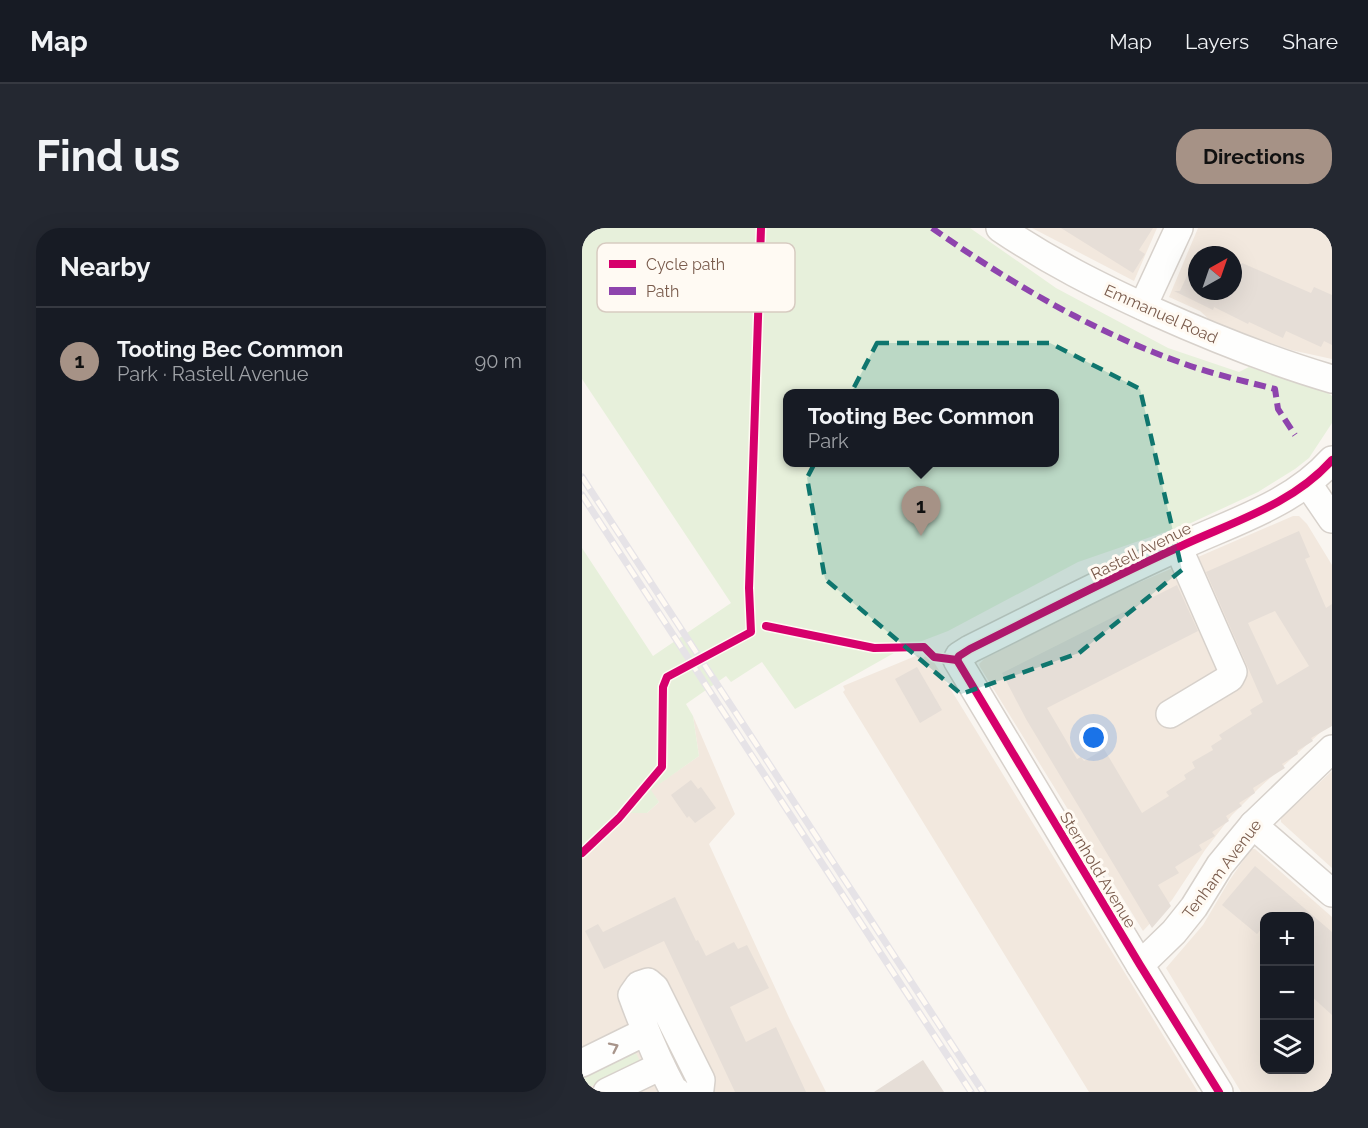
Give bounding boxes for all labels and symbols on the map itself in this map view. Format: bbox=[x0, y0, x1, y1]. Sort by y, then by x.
legend bbox=[597, 243, 795, 312]
north arrow bbox=[1188, 246, 1242, 300]
text: Cycle path bbox=[646, 255, 725, 274]
street label: Emmanuel Road bbox=[1101, 280, 1221, 348]
text: Path bbox=[646, 282, 679, 301]
pin: 1 bbox=[902, 486, 940, 536]
street label: Rastell Avenue bbox=[1088, 518, 1194, 584]
your location bbox=[1079, 723, 1108, 752]
street label: Sternhold Avenue bbox=[1056, 809, 1140, 931]
street label: Tenham Avenue bbox=[1179, 816, 1265, 922]
one-way arrow bbox=[607, 1043, 618, 1055]

